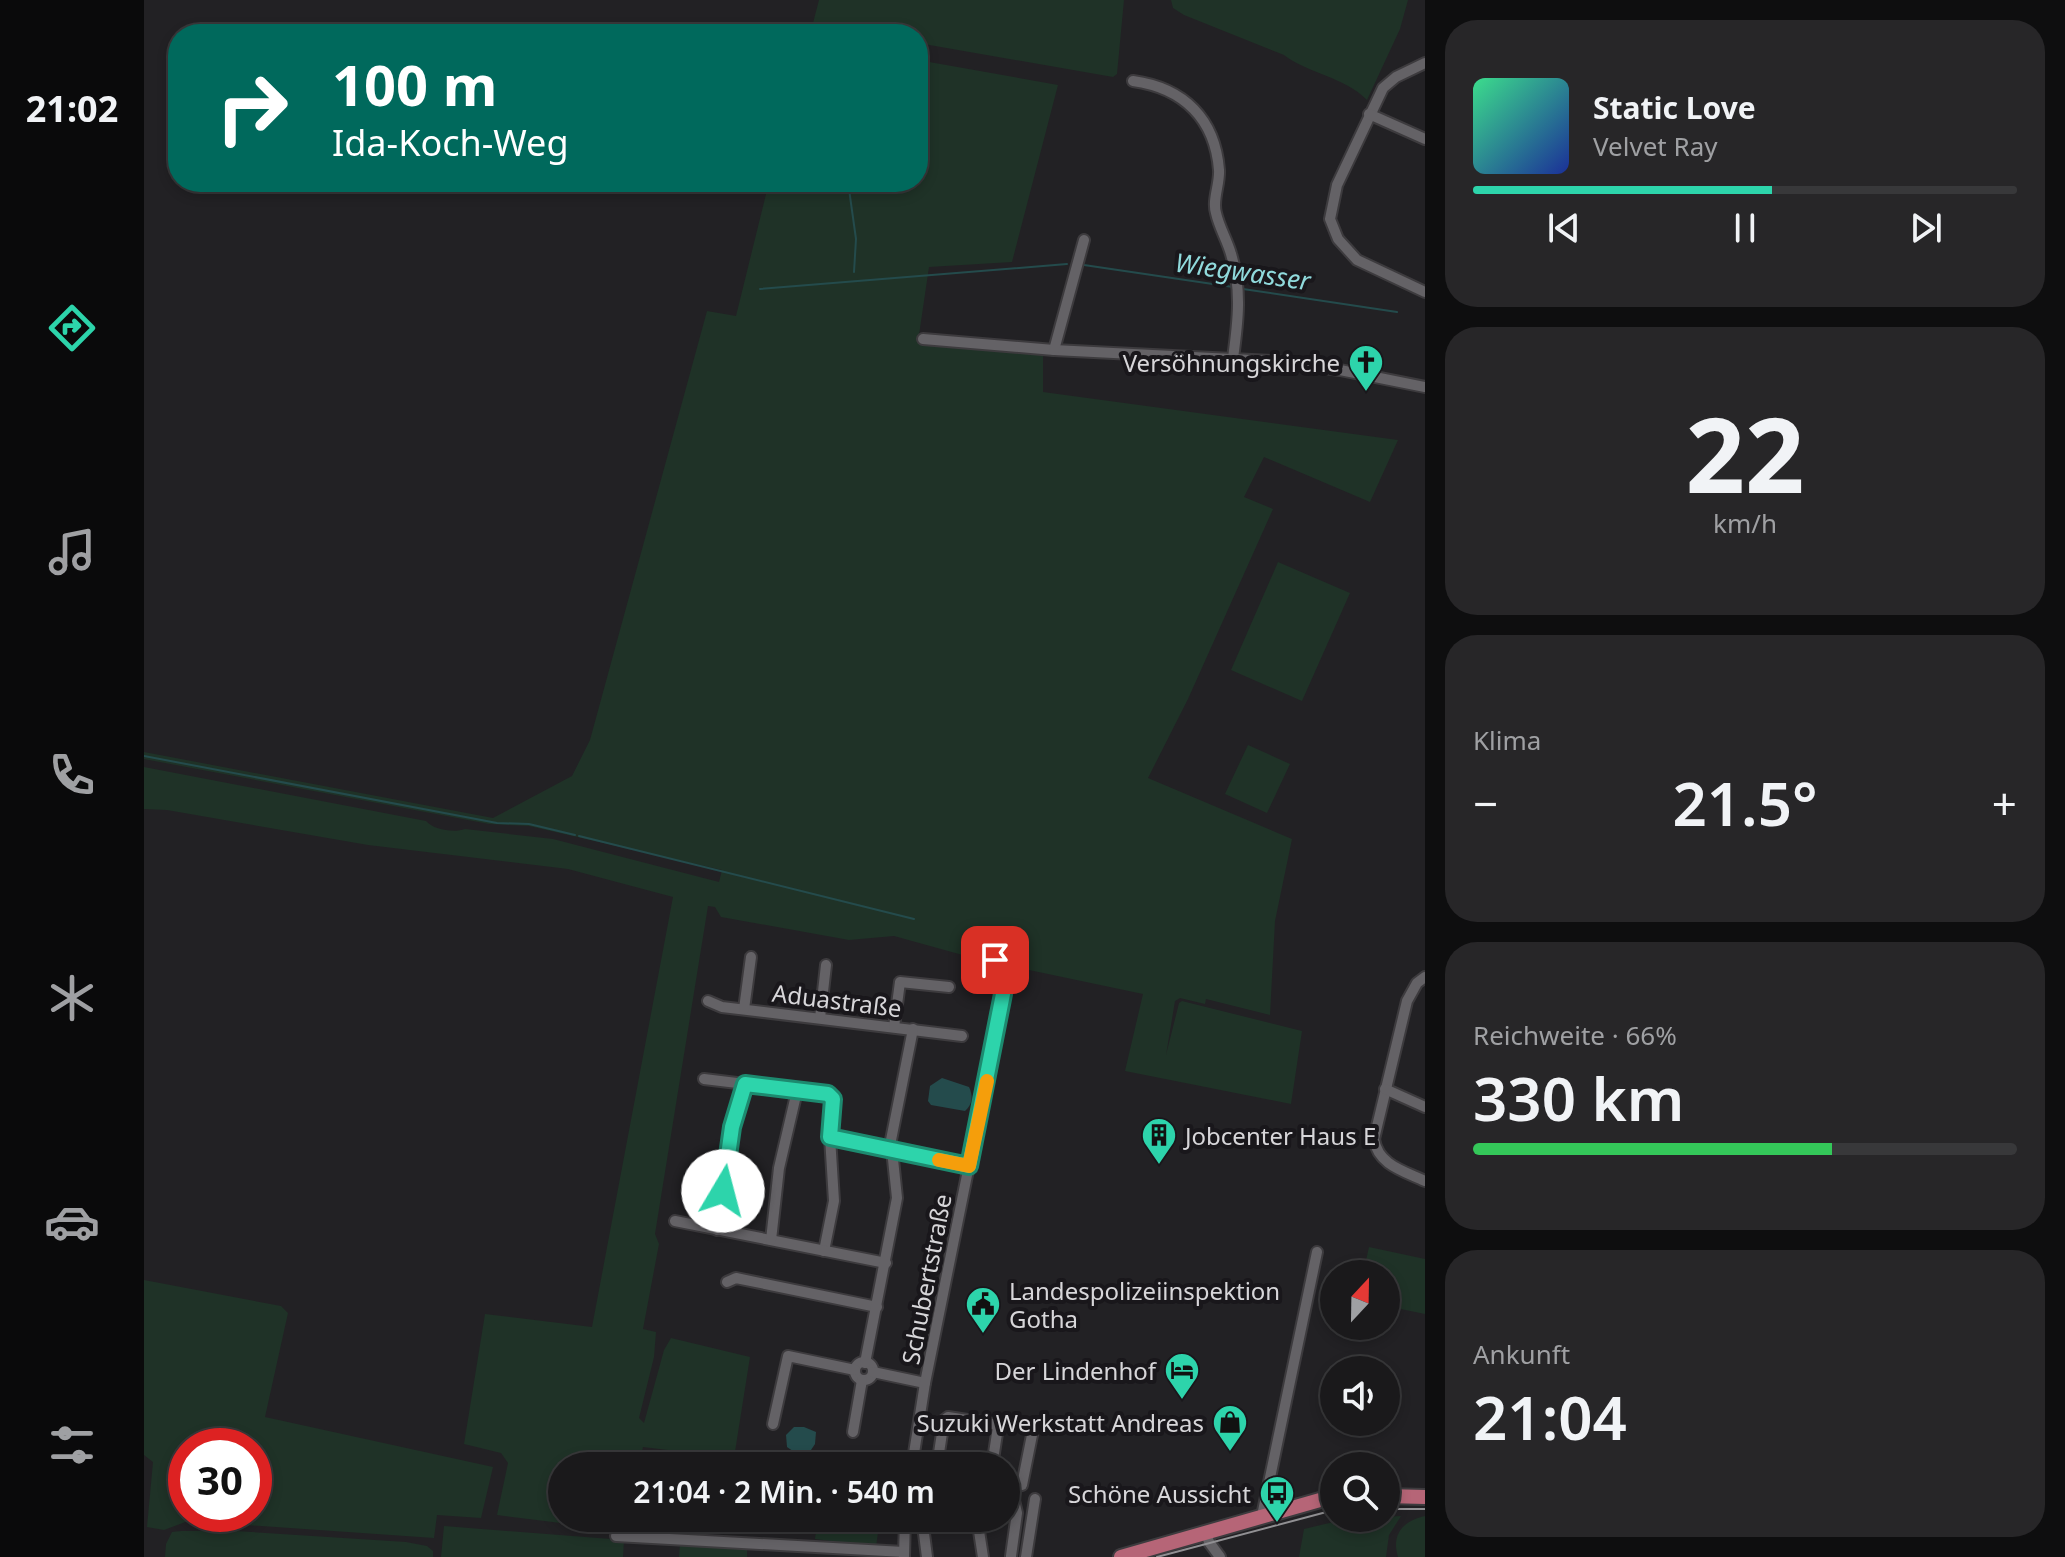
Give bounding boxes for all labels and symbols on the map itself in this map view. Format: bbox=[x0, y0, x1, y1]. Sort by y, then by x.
water label: Wiegwasser bbox=[1173, 244, 1315, 299]
church icon: Versöhnungskirche bbox=[1347, 343, 1385, 393]
place label: Versöhnungskirche bbox=[1123, 346, 1340, 379]
pin bbox=[961, 926, 1029, 994]
street label: Aduastraße bbox=[770, 976, 904, 1024]
building icon: Jobcenter Haus E bbox=[1140, 1116, 1178, 1166]
place label: Jobcenter Haus E bbox=[1183, 1119, 1376, 1152]
position arrow bbox=[681, 1149, 765, 1233]
street label: Schubertstraße bbox=[893, 1191, 959, 1367]
north arrow bbox=[1320, 1260, 1400, 1340]
place label: Landespolizeiinspektion Gotha bbox=[1009, 1274, 1280, 1335]
public building icon: Landespolizeiinspektion Gotha bbox=[964, 1285, 1002, 1335]
hotel icon: Der Lindenhof bbox=[1163, 1351, 1201, 1401]
place label: Der Lindenhof bbox=[994, 1354, 1158, 1387]
shop icon: Suzuki Werkstatt Andreas bbox=[1211, 1403, 1249, 1453]
place label: Suzuki Werkstatt Andreas bbox=[916, 1406, 1204, 1439]
speed limit sign: 30 bbox=[168, 1428, 272, 1532]
bus stop icon: Schöne Aussicht bbox=[1258, 1474, 1296, 1524]
place label: Schöne Aussicht bbox=[1068, 1477, 1251, 1510]

